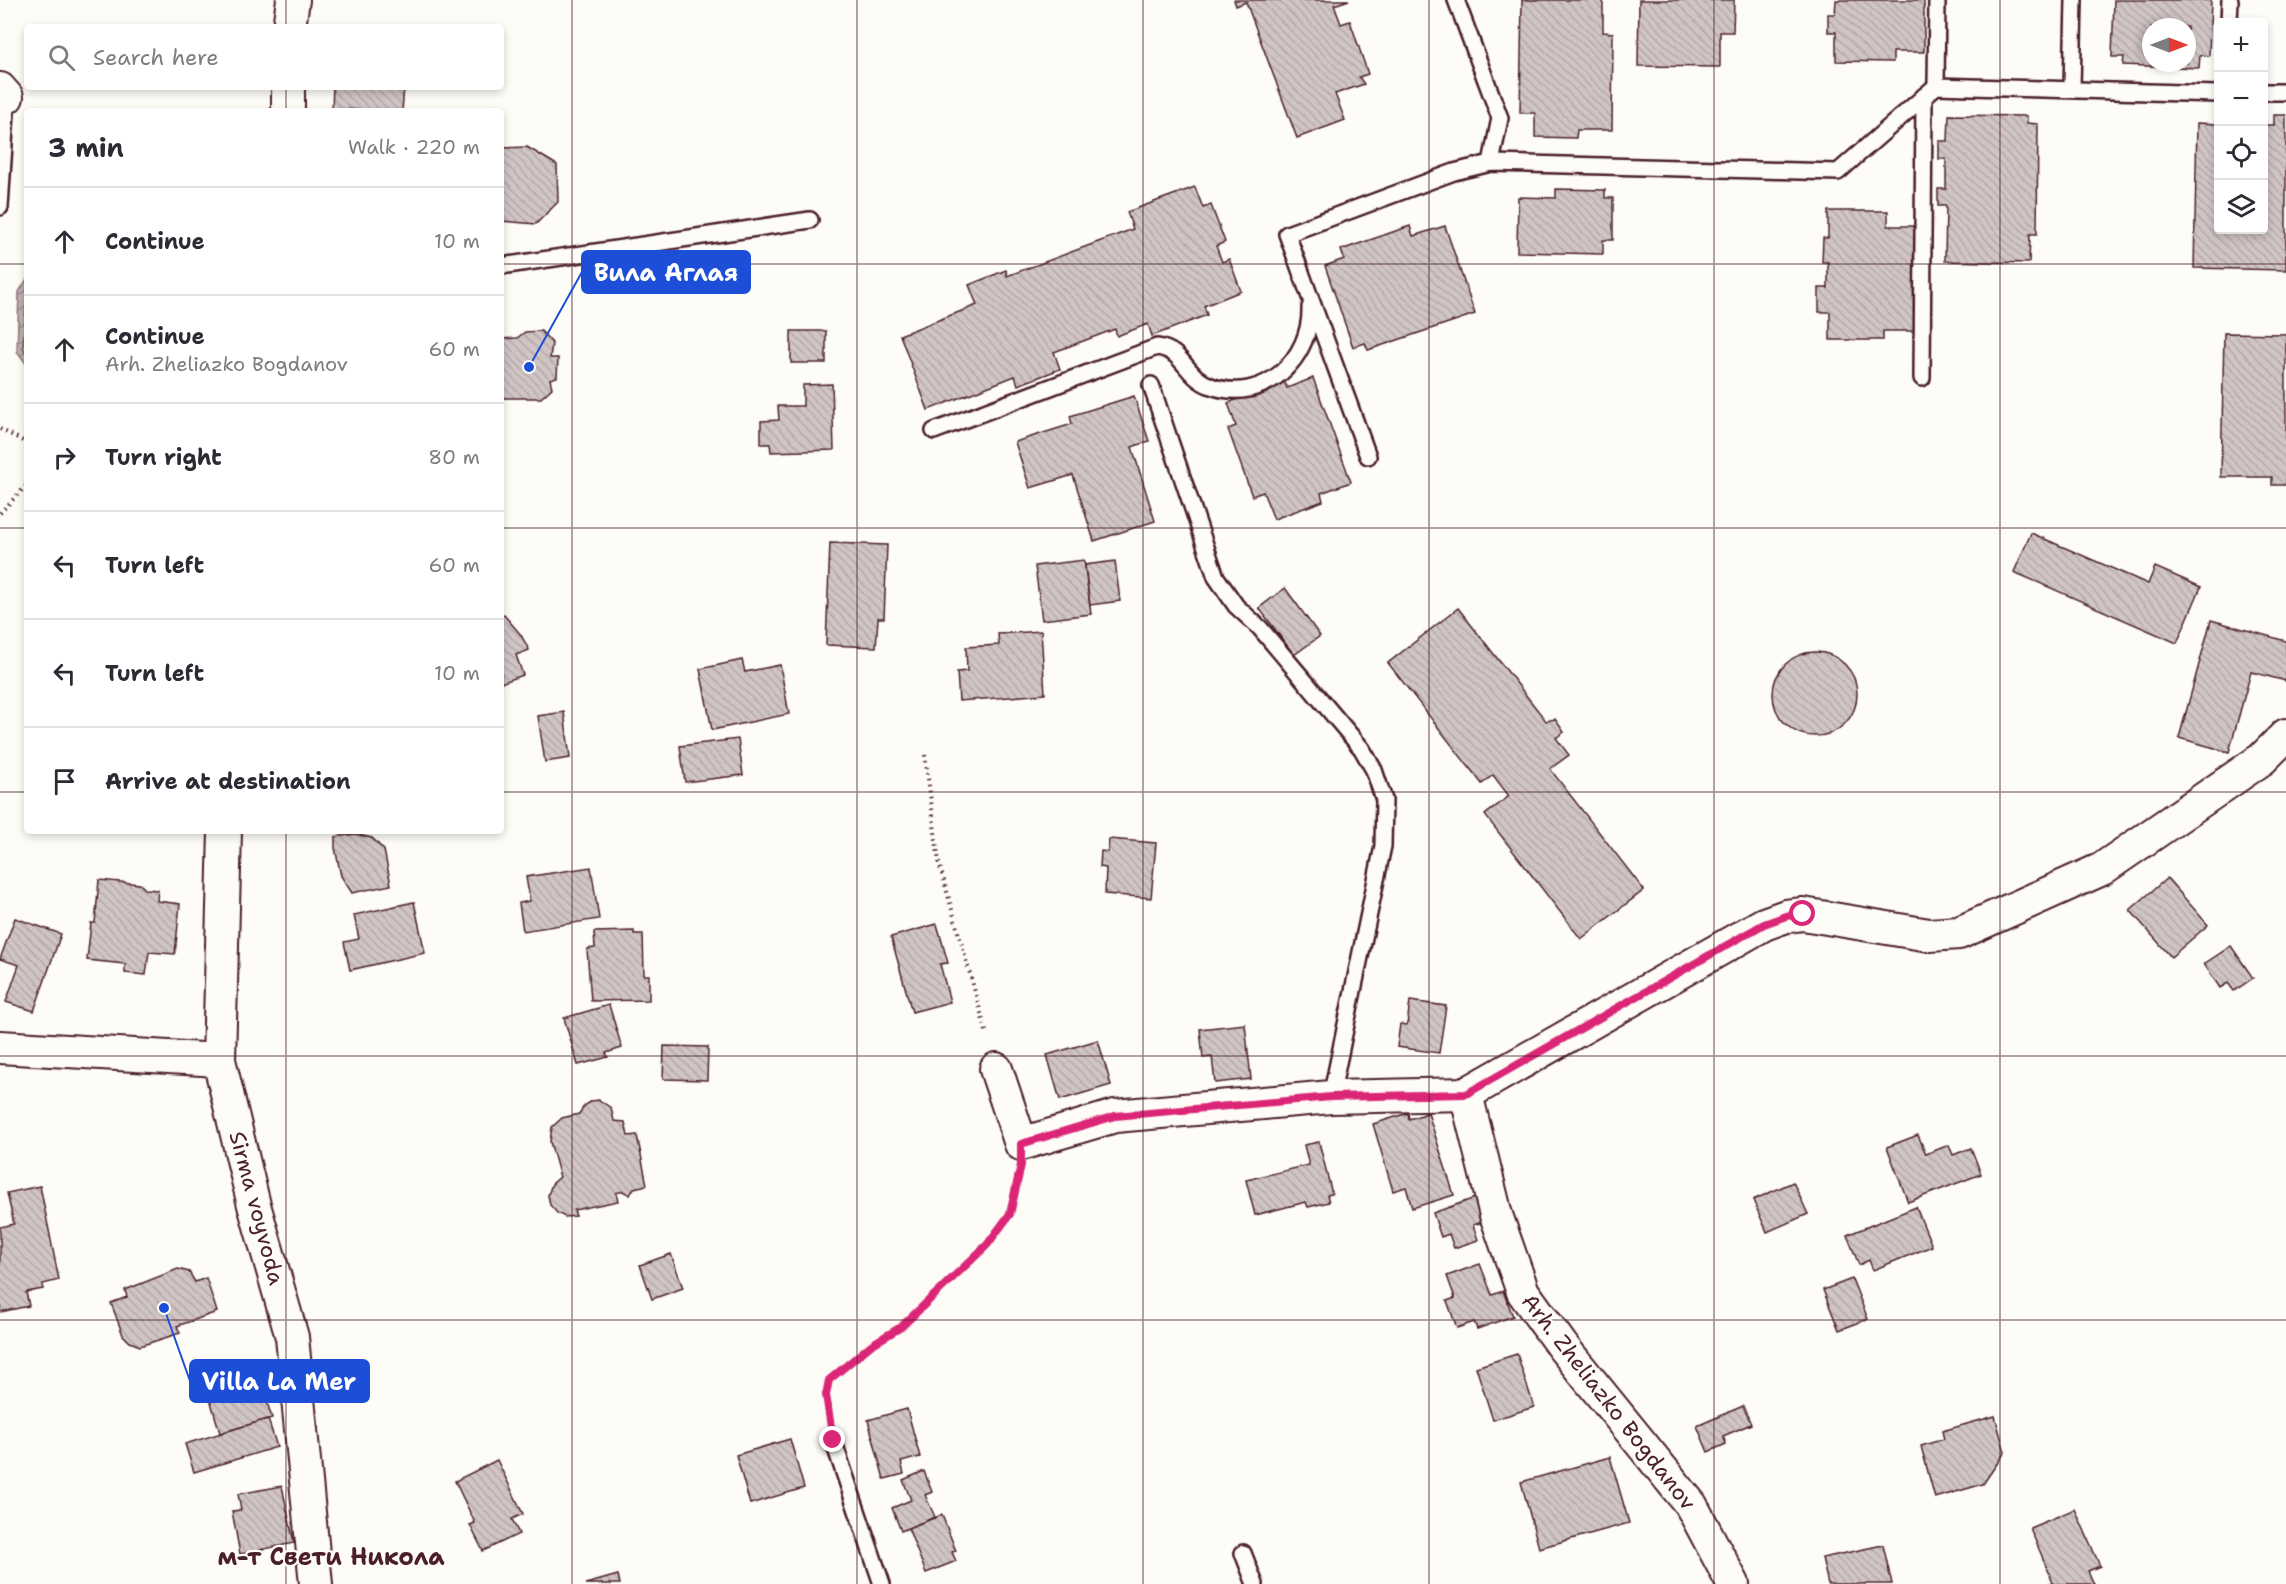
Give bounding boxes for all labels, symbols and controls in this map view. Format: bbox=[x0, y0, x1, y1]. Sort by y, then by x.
north arrow bbox=[2142, 18, 2196, 72]
map controls bbox=[2214, 18, 2268, 234]
button: + bbox=[2214, 18, 2268, 72]
search box bbox=[24, 24, 504, 90]
icon: search bbox=[45, 41, 78, 74]
text: Search here bbox=[93, 43, 219, 72]
button: − bbox=[2214, 72, 2268, 126]
button: locate bbox=[2214, 126, 2268, 180]
text: 3 min bbox=[48, 130, 124, 165]
text: Walk · 220 m bbox=[348, 134, 480, 160]
button: layers bbox=[2214, 180, 2268, 234]
icon: ahead bbox=[48, 225, 81, 258]
text: Continue bbox=[105, 227, 205, 256]
text: 10 m bbox=[434, 228, 480, 254]
callout: Вила Аглая bbox=[582, 251, 750, 293]
text: Вила Аглая bbox=[594, 257, 738, 289]
text: Continue bbox=[105, 322, 205, 351]
icon: ahead bbox=[48, 333, 81, 366]
text: 60 m bbox=[428, 336, 480, 362]
text: Arh. Zheliazko Bogdanov bbox=[105, 351, 348, 377]
icon: right bbox=[48, 441, 81, 474]
text: Turn right bbox=[105, 443, 222, 472]
text: 80 m bbox=[428, 444, 480, 470]
icon: left bbox=[48, 549, 81, 582]
text: Turn left bbox=[105, 551, 204, 580]
text: 60 m bbox=[428, 552, 480, 578]
icon: left bbox=[48, 657, 81, 690]
text: Turn left bbox=[105, 659, 204, 688]
text: 10 m bbox=[434, 660, 480, 686]
icon: arrive bbox=[48, 765, 81, 798]
text: Arrive at destination bbox=[105, 767, 351, 796]
route start bbox=[1789, 900, 1815, 926]
street label: Sirma voyvoda bbox=[223, 1128, 291, 1288]
street label: Arh. Zheliazko Bogdanov bbox=[1515, 1288, 1703, 1516]
callout: Villa La Mer bbox=[190, 1360, 369, 1402]
text: Villa La Mer bbox=[202, 1366, 356, 1398]
route end bbox=[819, 1426, 845, 1452]
district label: м-т Свети Никола bbox=[217, 1541, 445, 1573]

